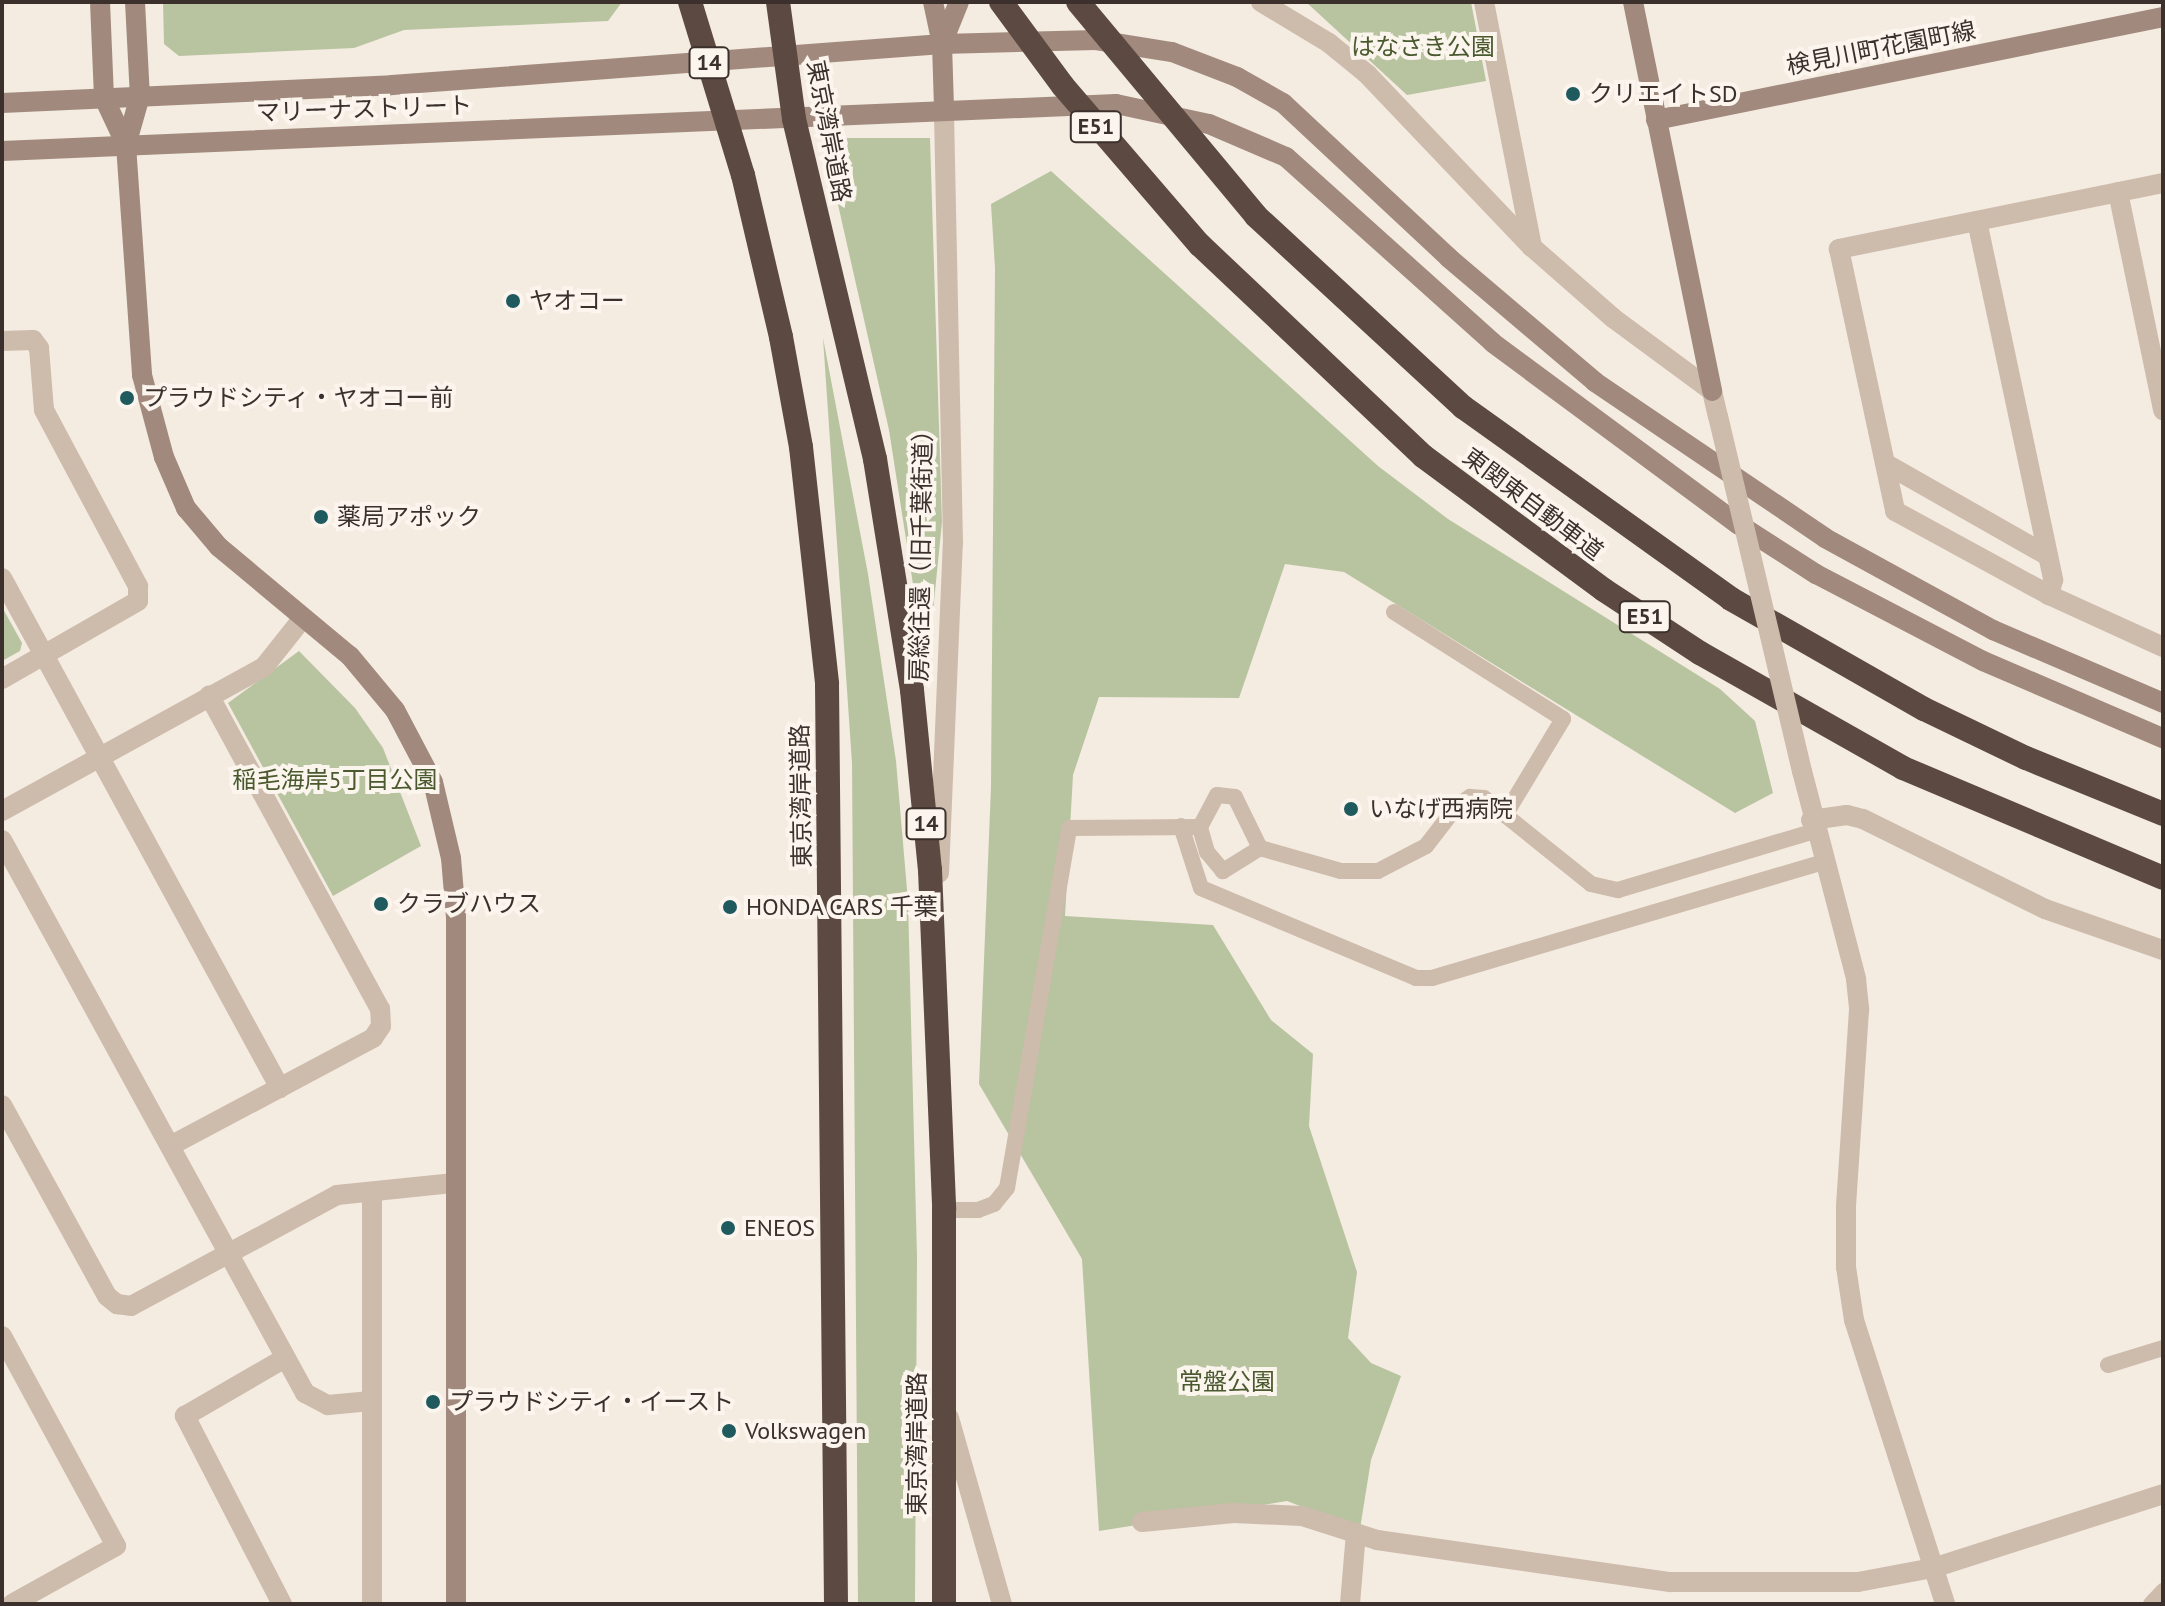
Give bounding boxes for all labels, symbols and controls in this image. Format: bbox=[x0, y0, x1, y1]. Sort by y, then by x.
street label: 検見川町花園町線 bbox=[1784, 16, 1978, 80]
park label: はなさき公園 bbox=[1351, 33, 1495, 61]
road number: 14 bbox=[687, 45, 731, 81]
street label: 東京湾岸道路 bbox=[801, 58, 857, 204]
place label: クリエイトSD bbox=[1589, 80, 1737, 108]
marker: クリエイトSD bbox=[1564, 85, 1582, 103]
street label: マリーナストリート bbox=[256, 91, 472, 127]
road number: E51 bbox=[1068, 109, 1124, 145]
place label: ヤオコー bbox=[529, 287, 625, 315]
marker: ヤオコー bbox=[504, 292, 522, 310]
place label: プラウドシティ・ヤオコー前 bbox=[143, 384, 455, 412]
marker: プラウドシティ・ヤオコー前 bbox=[118, 389, 136, 407]
street label: 房総往還（旧千葉街道） bbox=[904, 418, 938, 682]
street label: 東関東自動車道 bbox=[1457, 442, 1609, 566]
place label: 薬局アポック bbox=[337, 503, 481, 531]
marker: 薬局アポック bbox=[312, 508, 330, 526]
road number: E51 bbox=[1617, 599, 1673, 635]
street label: 東京湾岸道路 bbox=[785, 724, 817, 868]
park label: 稲毛海岸5丁目公園 bbox=[232, 766, 438, 794]
place label: いなげ西病院 bbox=[1369, 795, 1513, 823]
marker: いなげ西病院 bbox=[1340, 798, 1362, 820]
road number: 14 bbox=[904, 806, 948, 842]
place label: クラブハウス bbox=[397, 890, 541, 918]
place label: HONDA CARS 千葉 bbox=[746, 893, 939, 921]
marker: クラブハウス bbox=[372, 895, 390, 913]
marker: HONDA CARS 千葉 bbox=[721, 898, 739, 916]
place label: ENEOS bbox=[744, 1214, 815, 1242]
marker: ENEOS bbox=[719, 1219, 737, 1237]
park label: 常盤公園 bbox=[1179, 1368, 1275, 1396]
street label: 東京湾岸道路 bbox=[903, 1372, 931, 1516]
place label: プラウドシティ・イースト bbox=[449, 1388, 737, 1416]
marker: プラウドシティ・イースト bbox=[424, 1393, 442, 1411]
place label: Volkswagen bbox=[745, 1417, 866, 1445]
marker: Volkswagen bbox=[720, 1422, 738, 1440]

